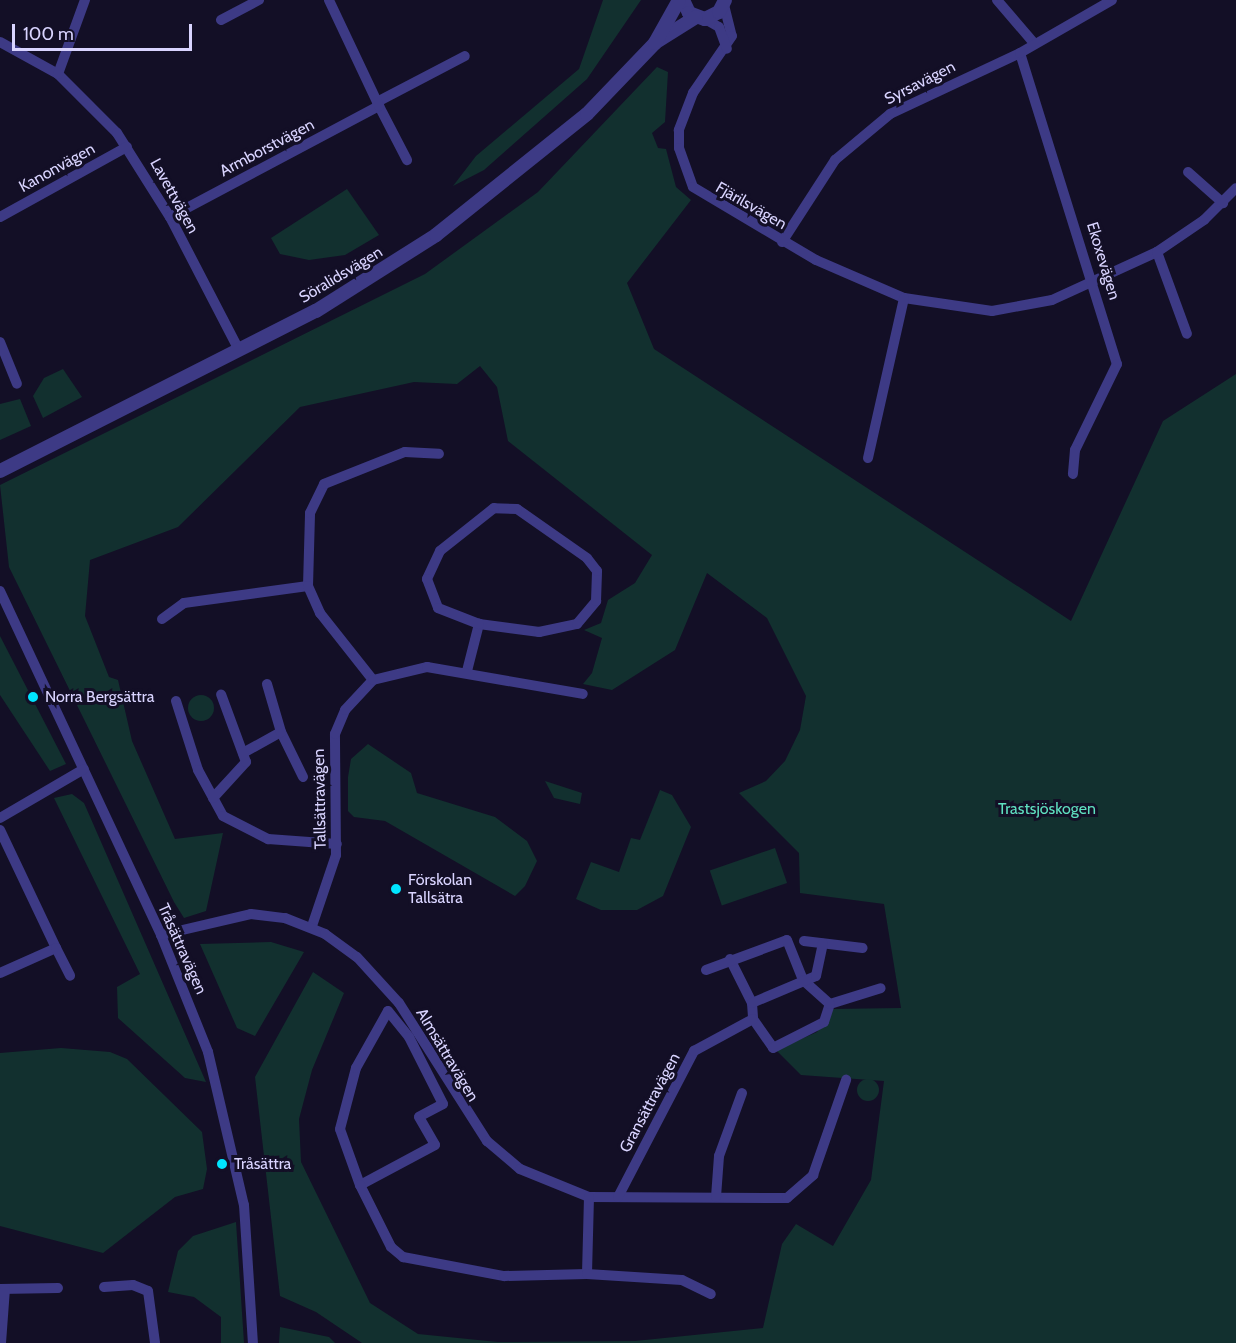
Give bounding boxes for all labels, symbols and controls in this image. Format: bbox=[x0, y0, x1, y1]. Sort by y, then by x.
scale bar bbox=[15, 12, 195, 50]
text: 100 m bbox=[23, 23, 74, 45]
street label: Syrsavägen bbox=[881, 57, 959, 109]
street label: Armborstvägen bbox=[216, 115, 318, 181]
street label: Kanonvägen bbox=[16, 139, 98, 197]
street label: Lavettvägen bbox=[146, 155, 202, 237]
street label: Fjärilsvägen bbox=[712, 178, 790, 234]
street label: Ekoxevägen bbox=[1082, 220, 1124, 302]
street label: Söralidsvägen bbox=[296, 243, 386, 307]
place label: Norra Bergsättra bbox=[45, 687, 154, 707]
marker: Norra Bergsättra bbox=[26, 690, 40, 704]
street label: Tallsättravägen bbox=[310, 749, 330, 849]
park label: Trastsjöskogen bbox=[998, 799, 1096, 819]
place label: Förskolan Tallsätra bbox=[408, 870, 472, 908]
marker: Förskolan Tallsätra bbox=[389, 882, 403, 896]
street label: Tråsättravägen bbox=[153, 901, 211, 997]
street label: Almsättravägen bbox=[412, 1005, 482, 1105]
street label: Gransättravägen bbox=[616, 1050, 684, 1156]
place label: Tråsättra bbox=[234, 1154, 291, 1174]
marker: Tråsättra bbox=[215, 1157, 229, 1171]

